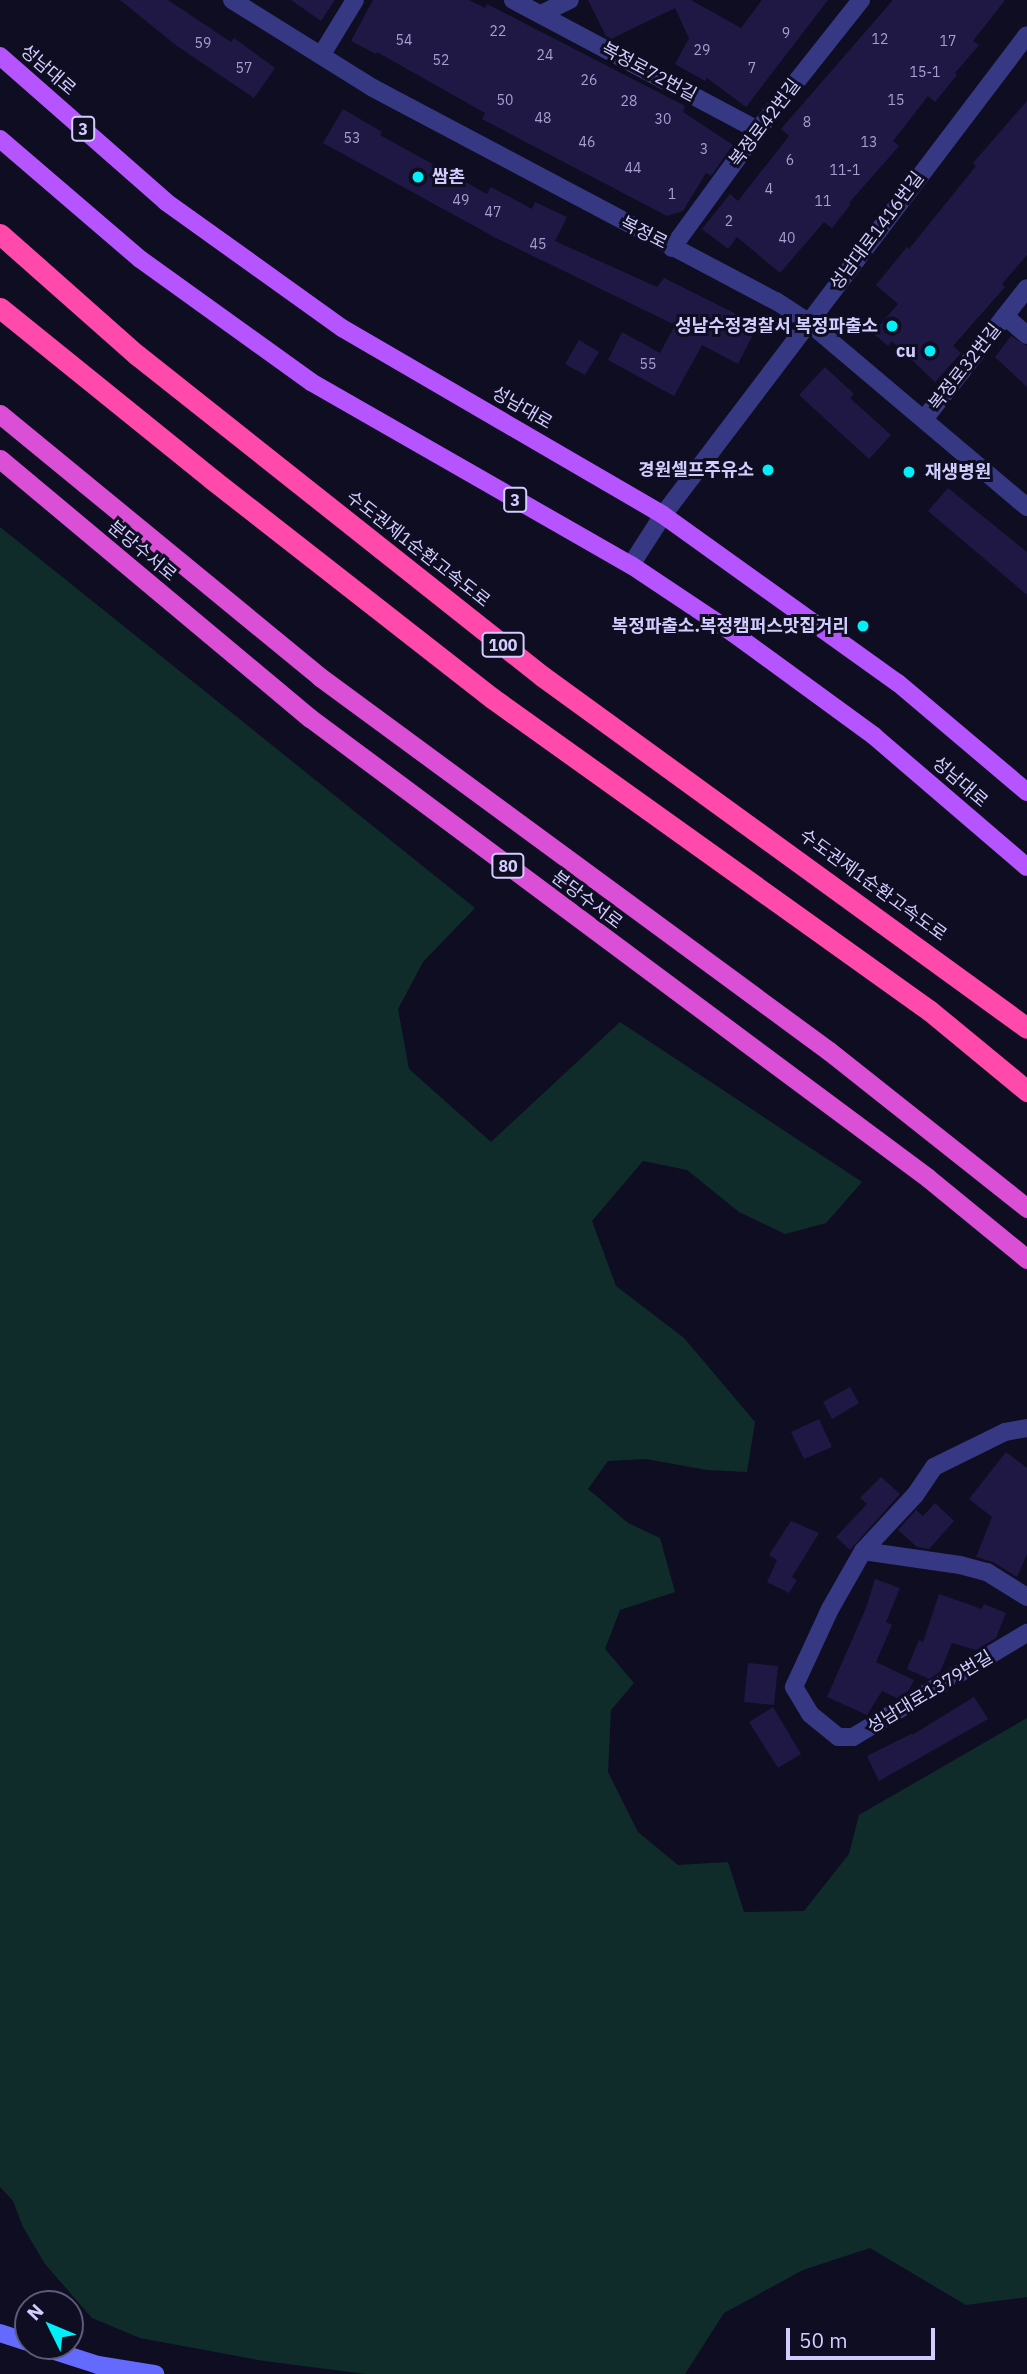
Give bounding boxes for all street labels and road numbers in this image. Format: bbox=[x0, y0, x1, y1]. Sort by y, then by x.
street label: 복정로72번길 bbox=[598, 38, 700, 106]
street label: 성남대로 bbox=[16, 40, 80, 100]
street label: 복정로42번길 bbox=[725, 75, 805, 171]
road number: 3 bbox=[71, 116, 95, 141]
street label: 성남대로1416번길 bbox=[825, 168, 929, 294]
street label: 복정로 bbox=[617, 212, 671, 254]
street label: 복정로32번길 bbox=[924, 319, 1006, 415]
street label: 성남대로 bbox=[488, 382, 556, 434]
street label: 수도권제1순환고속도로 bbox=[342, 486, 494, 612]
road number: 3 bbox=[503, 488, 527, 512]
street label: 분당수서로 bbox=[103, 516, 181, 586]
road number: 100 bbox=[480, 632, 526, 658]
street label: 성남대로 bbox=[928, 752, 992, 812]
street label: 수도권제1순환고속도로 bbox=[795, 824, 951, 946]
road number: 80 bbox=[490, 853, 526, 878]
street label: 분당수서로 bbox=[547, 866, 627, 934]
street label: 성남대로1379번길 bbox=[863, 1646, 997, 1738]

